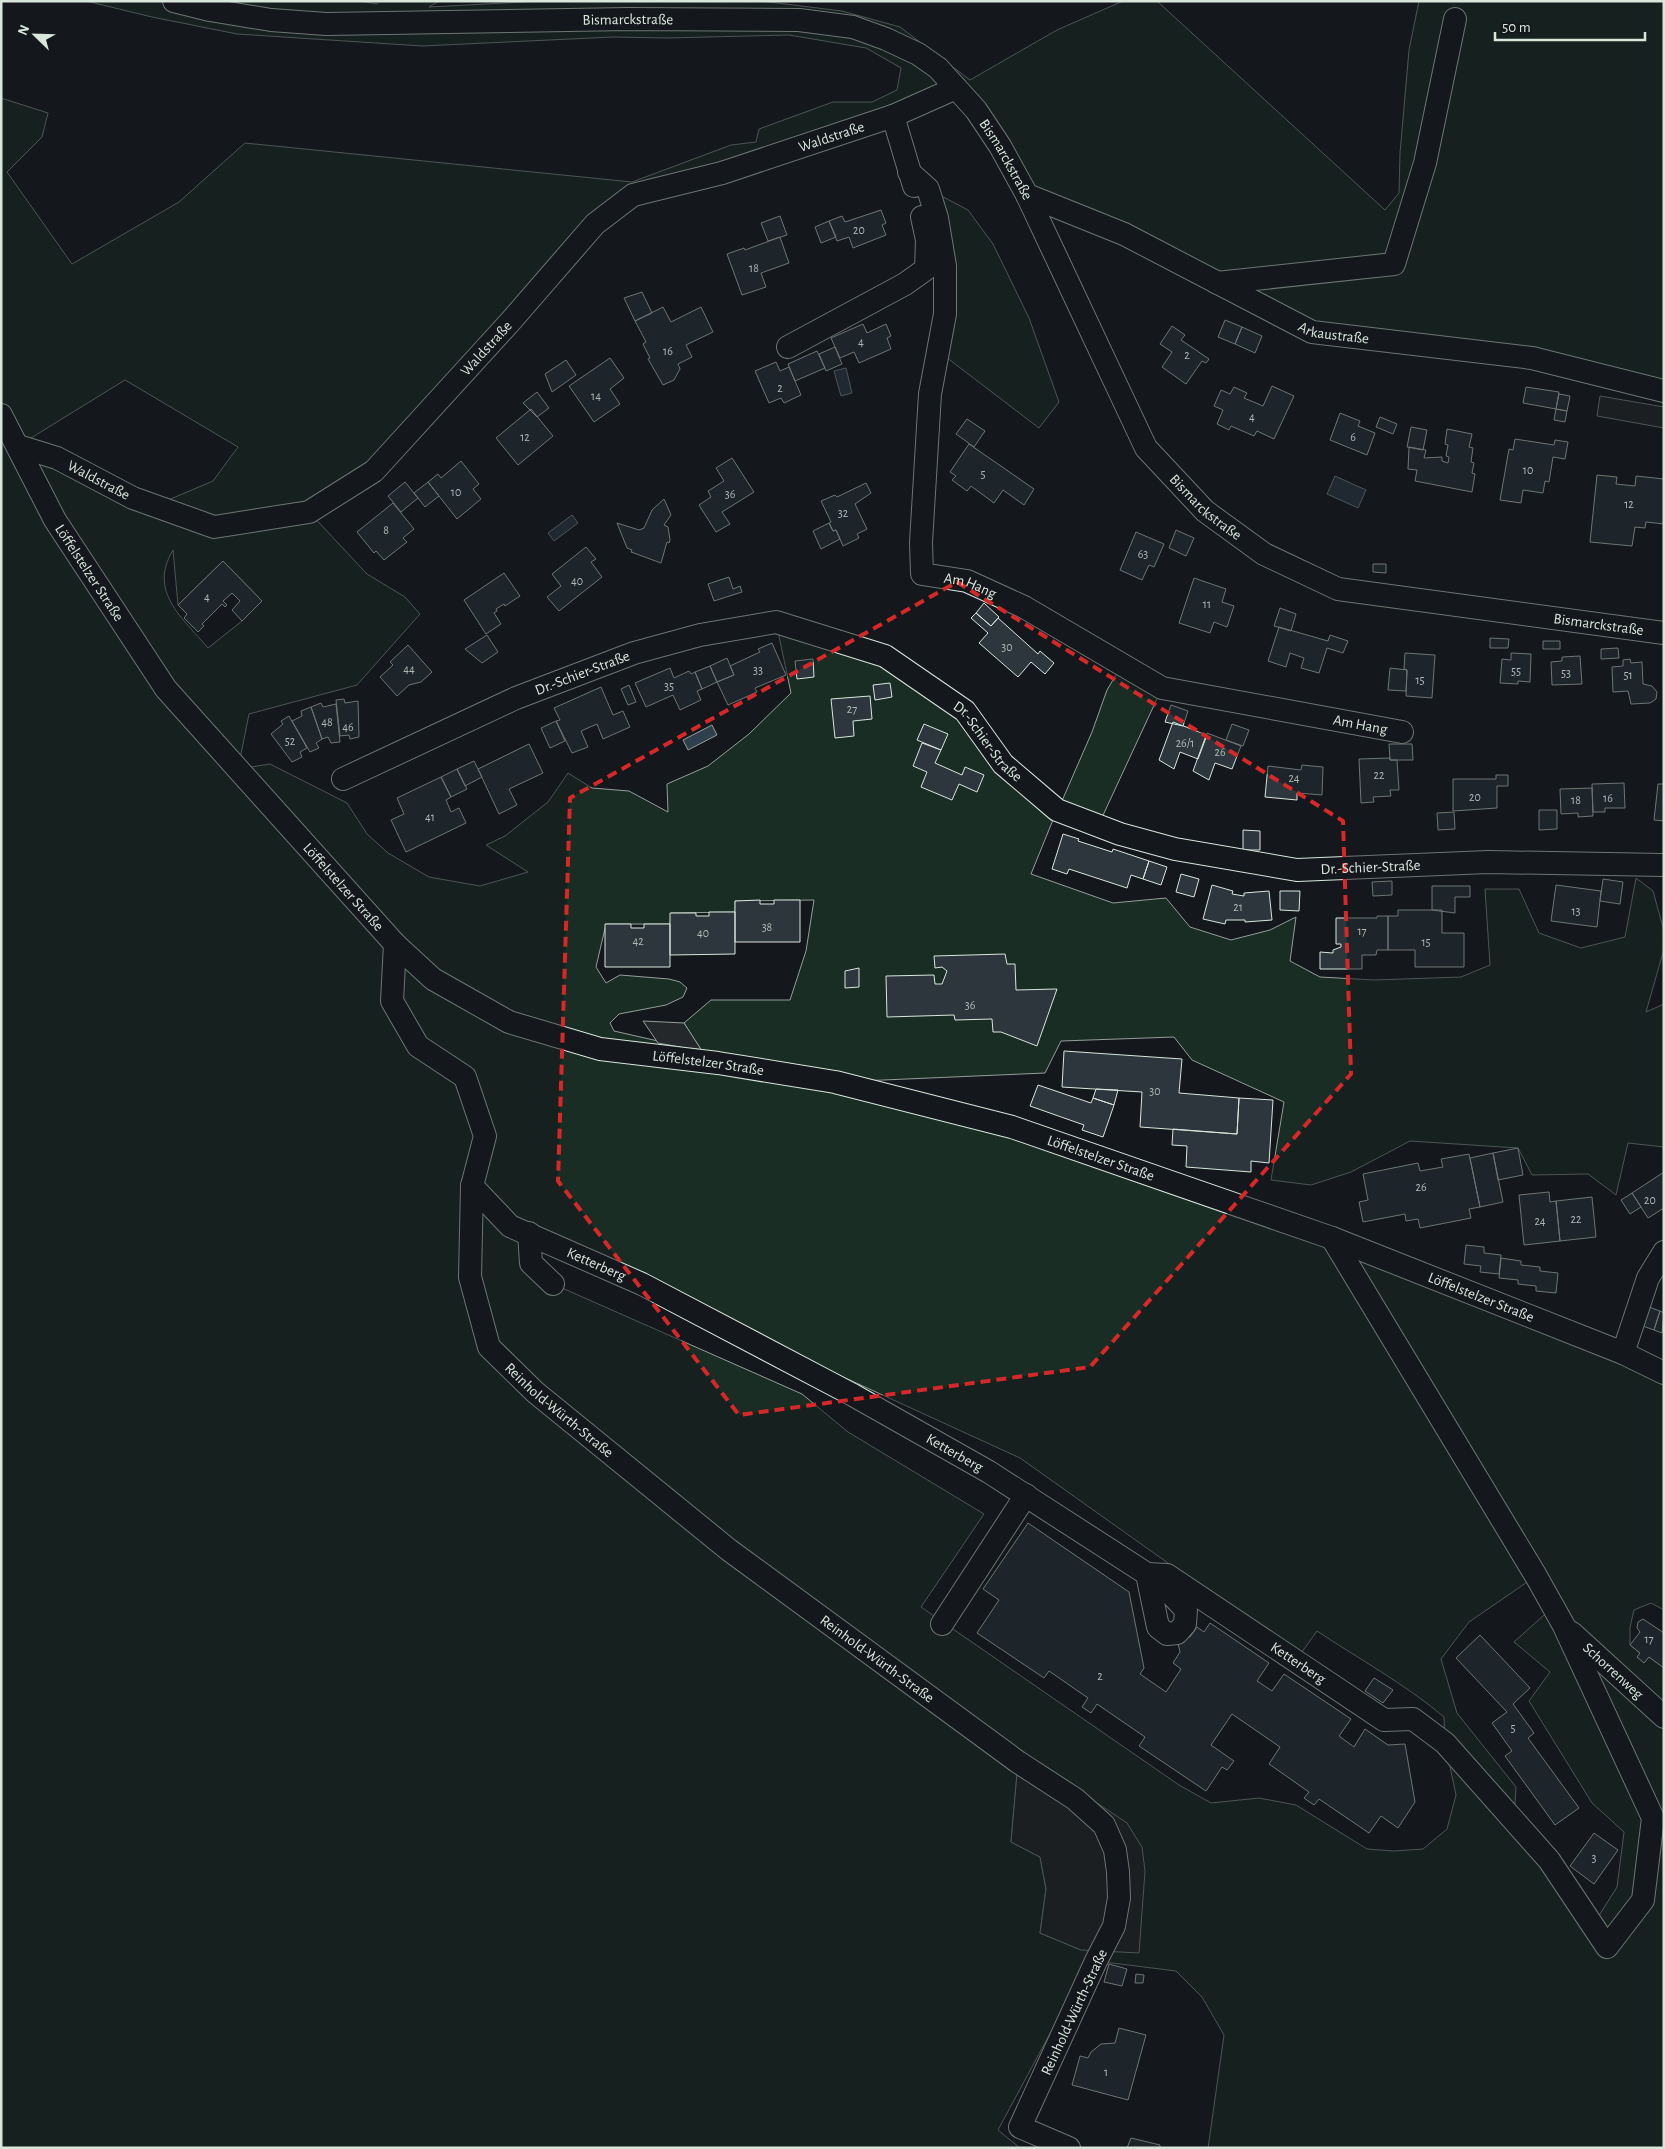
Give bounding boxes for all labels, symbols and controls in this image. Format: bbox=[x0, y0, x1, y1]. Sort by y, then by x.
north arrow bbox=[10, 10, 60, 60]
scale bar bbox=[1495, 10, 1645, 42]
street label: Bismarckstraße bbox=[582, 12, 673, 28]
text: 50 m bbox=[1502, 20, 1531, 35]
text: N bbox=[16, 23, 32, 38]
street label: Bismarckstraße bbox=[976, 117, 1035, 202]
street label: Waldstraße bbox=[797, 119, 866, 155]
house number: 20 bbox=[853, 224, 865, 236]
house number: 18 bbox=[749, 262, 759, 274]
street label: Waldstraße bbox=[458, 318, 515, 379]
street label: Arkaustraße bbox=[1295, 319, 1370, 347]
house number: 4 bbox=[858, 336, 864, 348]
house number: 16 bbox=[663, 345, 673, 357]
house number: 2 bbox=[1184, 349, 1190, 361]
house number: 2 bbox=[777, 382, 783, 394]
house number: 14 bbox=[591, 390, 601, 402]
house number: 4 bbox=[1249, 411, 1255, 423]
house number: 12 bbox=[520, 431, 530, 443]
house number: 6 bbox=[1350, 431, 1356, 443]
street label: Waldstraße bbox=[65, 458, 132, 503]
house number: 10 bbox=[1523, 464, 1533, 476]
house number: 5 bbox=[980, 468, 986, 480]
street label: Bismarckstraße bbox=[1167, 471, 1244, 543]
house number: 10 bbox=[451, 486, 461, 498]
house number: 36 bbox=[725, 488, 736, 500]
house number: 12 bbox=[1624, 498, 1634, 510]
house number: 32 bbox=[838, 507, 849, 519]
street label: Löffelstelzer Straße bbox=[52, 522, 126, 624]
house number: 8 bbox=[383, 524, 389, 536]
house number: 63 bbox=[1138, 548, 1148, 560]
street label: Am Hang bbox=[943, 571, 999, 602]
house number: 40 bbox=[571, 575, 583, 587]
house number: 4 bbox=[204, 591, 210, 603]
house number: 11 bbox=[1203, 598, 1211, 610]
street label: Bismarckstraße bbox=[1553, 611, 1645, 638]
house number: 30 bbox=[1001, 641, 1013, 653]
street label: Dr.-Schier-Straße bbox=[533, 648, 632, 698]
house number: 44 bbox=[403, 663, 415, 675]
house number: 33 bbox=[753, 664, 763, 676]
house number: 55 bbox=[1511, 665, 1521, 677]
house number: 53 bbox=[1561, 667, 1571, 679]
house number: 51 bbox=[1623, 669, 1633, 681]
house number: 15 bbox=[1415, 674, 1425, 686]
house number: 35 bbox=[664, 680, 674, 692]
street label: Dr.-Schier-Straße bbox=[951, 698, 1025, 785]
house number: 27 bbox=[847, 703, 857, 715]
street label: Am Hang bbox=[1332, 713, 1389, 737]
house number: 48 bbox=[321, 716, 333, 728]
house number: 46 bbox=[342, 721, 354, 733]
house number: 52 bbox=[285, 735, 296, 747]
house number: 26/1 bbox=[1176, 737, 1194, 749]
house number: 26 bbox=[1214, 746, 1226, 758]
house number: 22 bbox=[1374, 769, 1385, 781]
house number: 24 bbox=[1288, 772, 1300, 784]
house number: 20 bbox=[1469, 791, 1481, 803]
house number: 16 bbox=[1603, 792, 1613, 804]
house number: 18 bbox=[1571, 794, 1581, 806]
house number: 41 bbox=[425, 811, 435, 823]
street label: Löffelstelzer Straße bbox=[300, 840, 386, 934]
street label: Dr.-Schier-Straße bbox=[1320, 858, 1421, 877]
house number: 21 bbox=[1233, 901, 1243, 913]
house number: 13 bbox=[1571, 905, 1581, 917]
house number: 38 bbox=[762, 921, 773, 933]
house number: 17 bbox=[1357, 925, 1367, 937]
house number: 40 bbox=[697, 927, 709, 939]
house number: 42 bbox=[632, 935, 644, 947]
house number: 15 bbox=[1421, 936, 1431, 948]
house number: 36 bbox=[965, 999, 976, 1011]
street label: Löffelstelzer Straße bbox=[652, 1048, 765, 1078]
house number: 30 bbox=[1149, 1085, 1161, 1097]
street label: Löffelstelzer Straße bbox=[1045, 1133, 1156, 1184]
house number: 26 bbox=[1415, 1181, 1427, 1193]
house number: 20 bbox=[1644, 1194, 1656, 1206]
house number: 22 bbox=[1571, 1213, 1582, 1225]
house number: 24 bbox=[1534, 1215, 1546, 1227]
street label: Ketterberg bbox=[565, 1245, 629, 1284]
street label: Löffelstelzer Straße bbox=[1426, 1270, 1536, 1325]
street label: Reinhold-Würth-Straße bbox=[502, 1360, 616, 1461]
street label: Ketterberg bbox=[923, 1431, 986, 1475]
street label: Reinhold-Würth-Straße bbox=[817, 1613, 937, 1706]
house number: 17 bbox=[1644, 1633, 1654, 1645]
street label: Ketterberg bbox=[1268, 1640, 1329, 1687]
street label: Schorrenweg bbox=[1580, 1640, 1647, 1703]
house number: 2 bbox=[1097, 1670, 1103, 1682]
house number: 5 bbox=[1510, 1722, 1516, 1734]
house number: 3 bbox=[1592, 1852, 1597, 1864]
street label: Reinhold-Würth-Straße bbox=[1039, 1947, 1110, 2077]
house number: 1 bbox=[1104, 2066, 1108, 2078]

